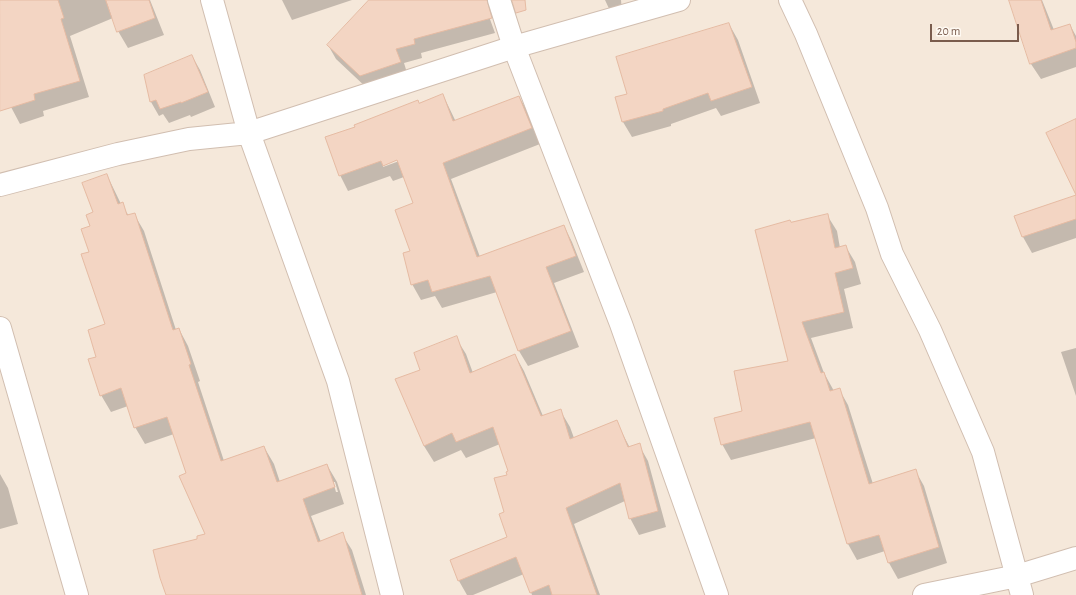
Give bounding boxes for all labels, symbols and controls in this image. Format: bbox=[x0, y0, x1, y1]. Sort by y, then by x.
scale bar bbox=[932, 16, 1021, 42]
text: 20 m bbox=[937, 25, 960, 37]

